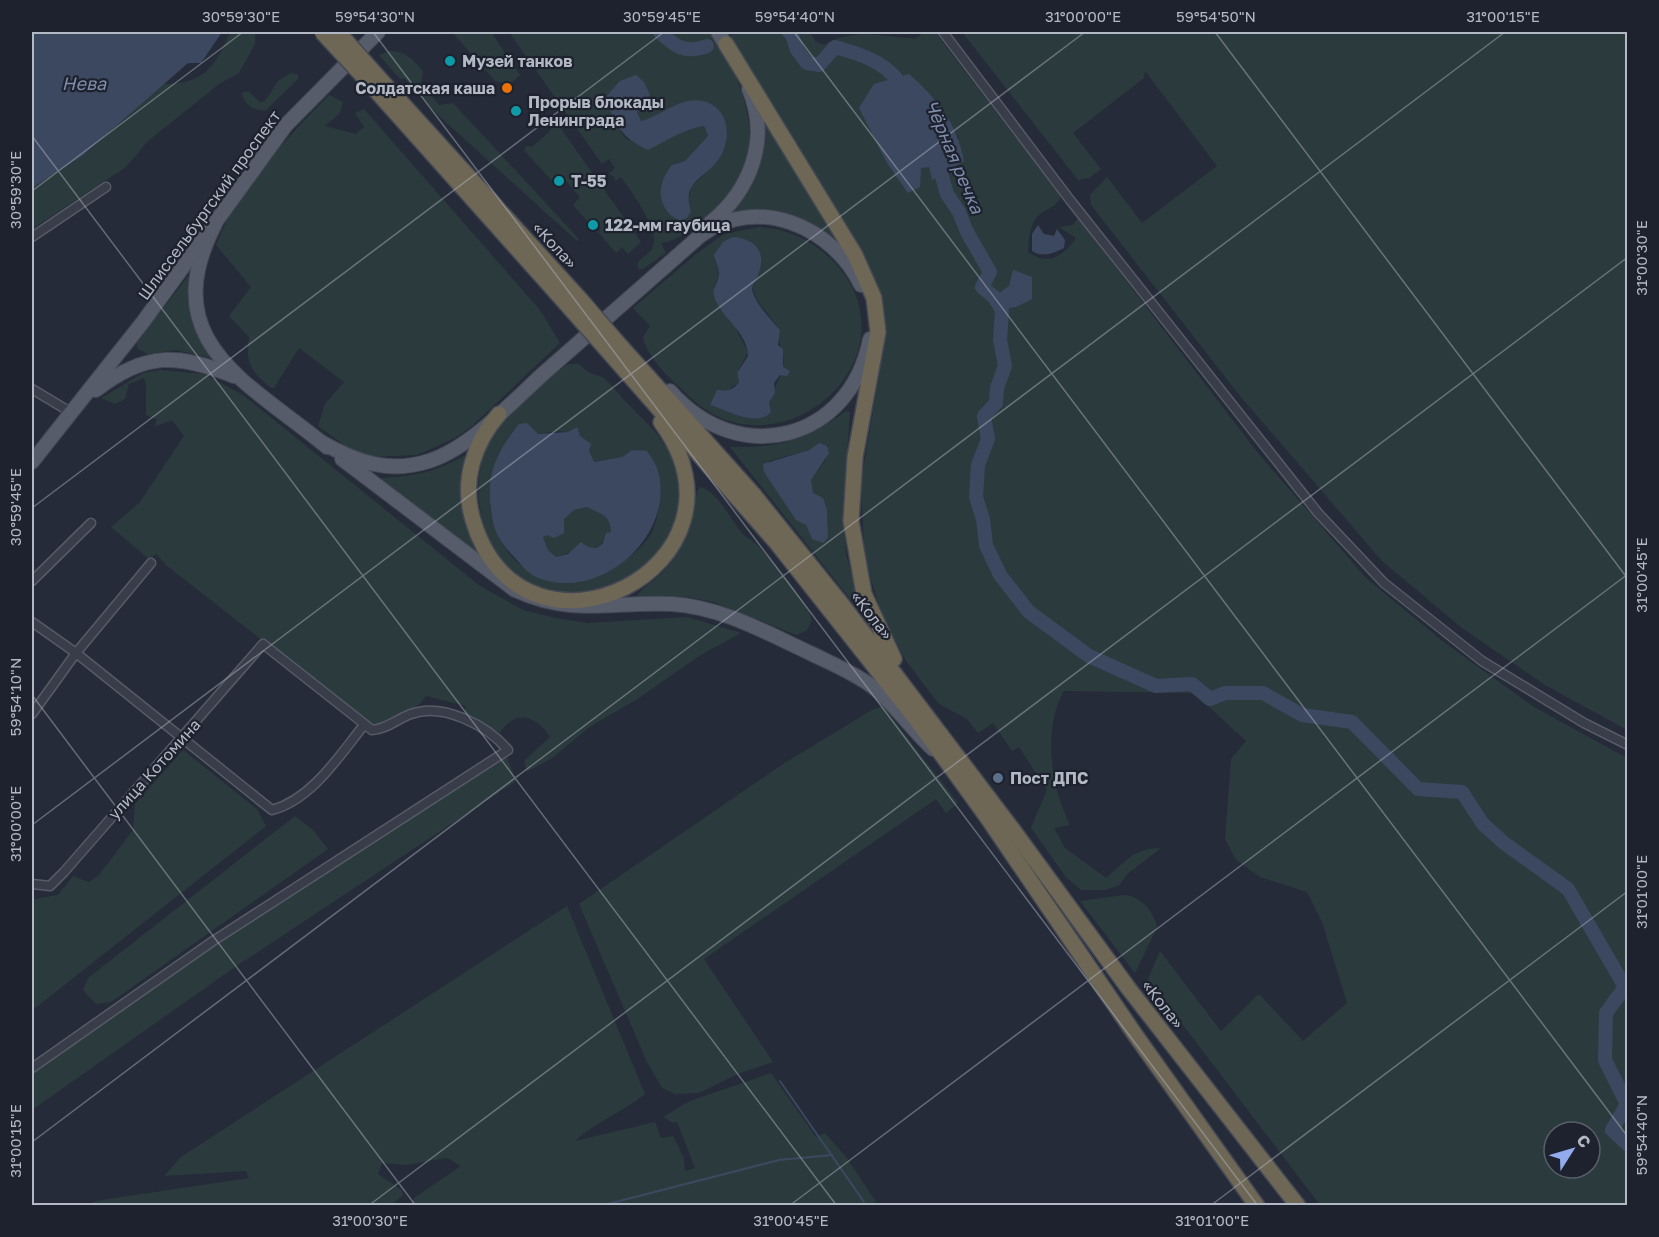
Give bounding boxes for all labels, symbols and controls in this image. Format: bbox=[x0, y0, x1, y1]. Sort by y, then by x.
text: 30°59'30"E bbox=[202, 7, 280, 25]
text: 59°54'30"N bbox=[335, 7, 415, 25]
text: 30°59'45"E bbox=[623, 7, 701, 25]
text: 59°54'40"N bbox=[755, 7, 835, 25]
text: 31°00'00"E bbox=[1045, 7, 1121, 25]
text: 59°54'50"N bbox=[1176, 7, 1256, 25]
text: 31°00'15"E bbox=[1466, 7, 1540, 25]
place label: Музей танков bbox=[462, 51, 572, 71]
marker: Музей танков bbox=[443, 54, 457, 68]
water label: Нева bbox=[62, 72, 107, 94]
place label: Солдатская каша bbox=[355, 78, 495, 98]
marker: Солдатская каша bbox=[500, 81, 514, 95]
place label: Прорыв блокады Ленинграда bbox=[528, 92, 664, 130]
water label: Чёрная речка bbox=[921, 96, 989, 218]
marker: Прорыв блокады Ленинграда bbox=[509, 104, 523, 118]
street label: Шлиссельбургский проспект bbox=[134, 106, 285, 304]
text: 30°59'30"E bbox=[6, 151, 24, 229]
place label: Т-55 bbox=[571, 171, 607, 191]
marker: Т-55 bbox=[552, 174, 566, 188]
place label: 122-мм гаубица bbox=[605, 215, 730, 235]
street label: «Кола» bbox=[528, 218, 582, 273]
marker: 122-мм гаубица bbox=[586, 218, 600, 232]
text: 31°00'30"E bbox=[1632, 220, 1650, 296]
text: 30°59'45"E bbox=[6, 468, 24, 546]
text: 31°00'45"E bbox=[1632, 537, 1650, 613]
street label: «Кола» bbox=[847, 587, 897, 644]
text: 59°54'10"N bbox=[6, 658, 24, 736]
street label: улица Котомина bbox=[104, 715, 204, 823]
place label: Пост ДПС bbox=[1010, 768, 1088, 788]
marker: Пост ДПС bbox=[991, 771, 1005, 785]
text: 31°00'00"E bbox=[6, 786, 24, 862]
text: 31°01'00"E bbox=[1632, 855, 1650, 929]
street label: «Кола» bbox=[1138, 976, 1188, 1033]
text: 59°54'40"N bbox=[1632, 1095, 1650, 1175]
text: 31°00'15"E bbox=[6, 1104, 24, 1178]
north arrow bbox=[1542, 1120, 1602, 1180]
text: С bbox=[1573, 1130, 1595, 1152]
text: 31°00'30"E bbox=[332, 1211, 408, 1229]
text: 31°00'45"E bbox=[753, 1211, 829, 1229]
text: 31°01'00"E bbox=[1175, 1211, 1249, 1229]

